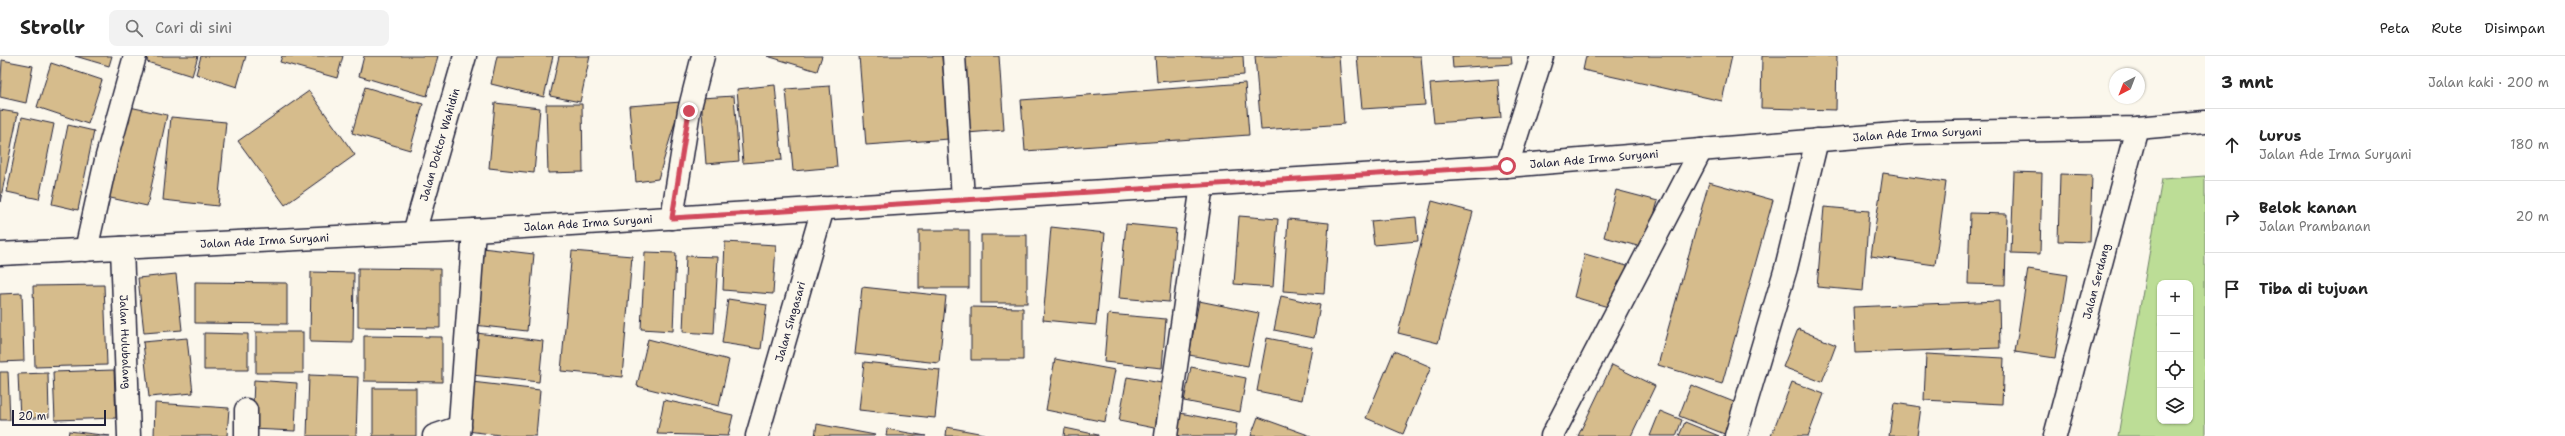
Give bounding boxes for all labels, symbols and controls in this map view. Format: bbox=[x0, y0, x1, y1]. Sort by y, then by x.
search box bbox=[109, 10, 389, 46]
text: Strollr bbox=[20, 15, 85, 40]
icon: search bbox=[123, 17, 145, 39]
text: Cari di sini bbox=[155, 18, 232, 38]
text: Peta bbox=[2380, 19, 2409, 37]
text: Rute bbox=[2431, 19, 2462, 37]
text: Disimpan bbox=[2484, 19, 2545, 37]
north arrow bbox=[2109, 68, 2145, 104]
text: 3 mnt bbox=[2221, 71, 2274, 93]
text: Jalan kaki · 200 m bbox=[2428, 74, 2549, 91]
street label: Jalan Doktor Wahidin bbox=[417, 86, 463, 203]
route end bbox=[680, 102, 698, 120]
street label: Jalan Ade Irma Suryani bbox=[1852, 124, 1982, 145]
text: Lurus bbox=[2259, 126, 2301, 146]
icon: ahead bbox=[2221, 134, 2243, 156]
text: 180 m bbox=[2510, 136, 2549, 153]
text: Jalan Ade Irma Suryani bbox=[2259, 146, 2412, 163]
street label: Jalan Ade Irma Suryani bbox=[1529, 147, 1659, 172]
route start bbox=[1498, 157, 1516, 175]
text: Belok kanan bbox=[2259, 198, 2357, 218]
icon: right bbox=[2221, 206, 2243, 228]
text: 20 m bbox=[2516, 208, 2549, 225]
street label: Jalan Ade Irma Suryani bbox=[523, 212, 653, 235]
text: Jalan Prambanan bbox=[2259, 218, 2371, 235]
street label: Jalan Ade Irma Suryani bbox=[200, 230, 330, 252]
street label: Jalan Serdang bbox=[2079, 242, 2114, 321]
icon: arrive bbox=[2221, 278, 2243, 300]
text: Tiba di tujuan bbox=[2259, 279, 2368, 299]
street label: Jalan Singasari bbox=[772, 280, 809, 364]
map controls bbox=[2157, 280, 2193, 424]
button: + bbox=[2157, 280, 2193, 316]
street label: Jalan Hulubalang bbox=[116, 294, 134, 390]
button: − bbox=[2157, 316, 2193, 352]
button: locate bbox=[2157, 352, 2193, 388]
button: layers bbox=[2157, 388, 2193, 424]
scale bar bbox=[12, 408, 106, 427]
text: 20 m bbox=[18, 409, 46, 424]

